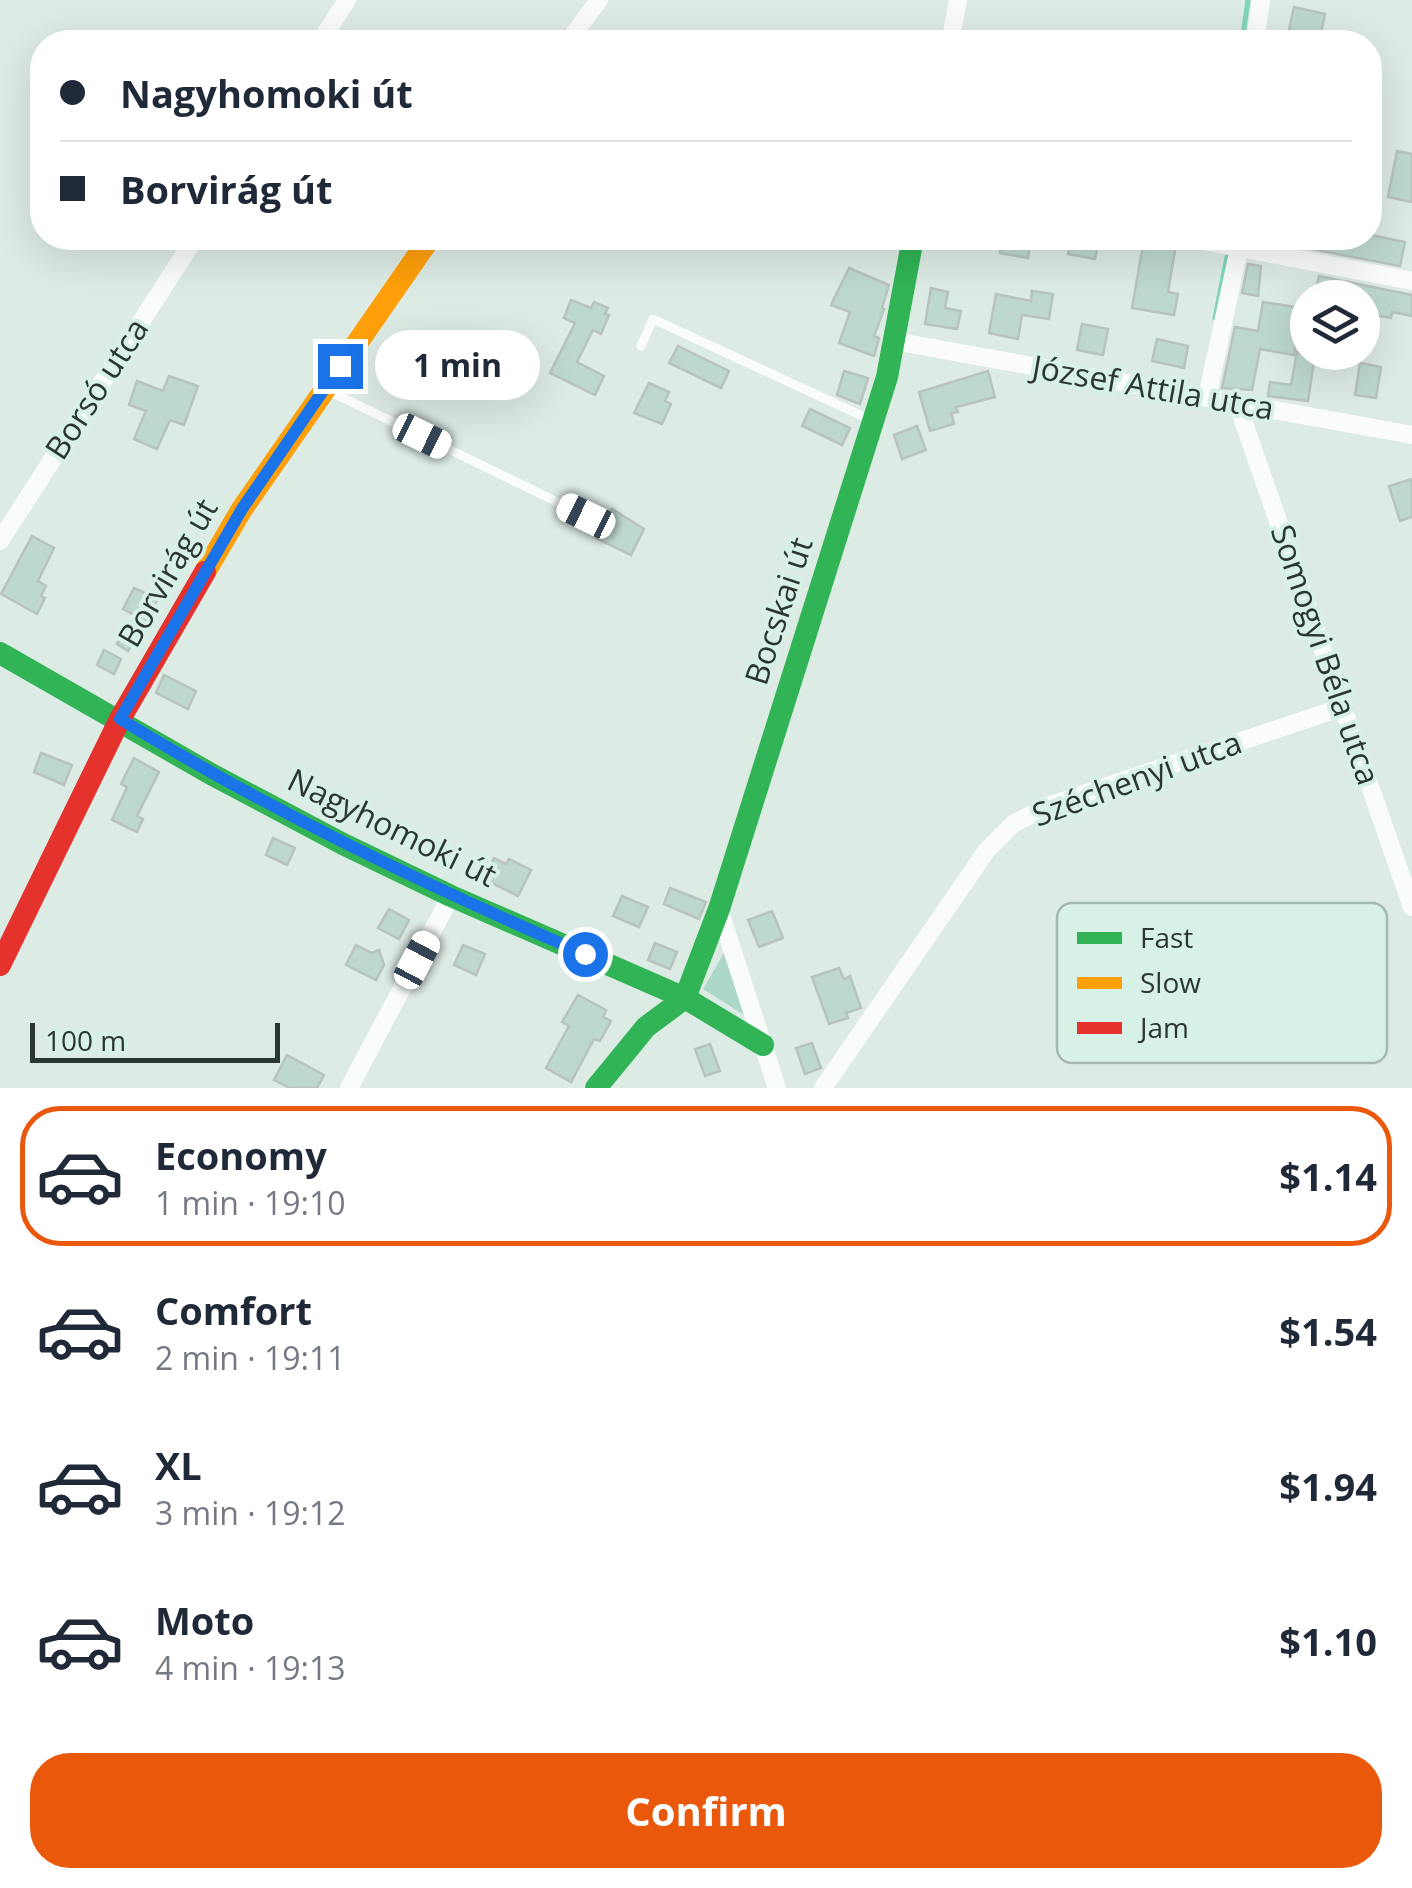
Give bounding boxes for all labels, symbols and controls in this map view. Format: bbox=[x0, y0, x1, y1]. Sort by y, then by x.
text: Nagyhomoki út bbox=[120, 67, 413, 119]
text: Borvirág út bbox=[120, 163, 333, 215]
map controls bbox=[1290, 280, 1380, 370]
button: layers bbox=[1290, 280, 1380, 370]
street label: Borsó utca bbox=[34, 309, 157, 467]
callout: 1 min bbox=[375, 331, 540, 401]
text: 1 min bbox=[413, 343, 502, 386]
route end bbox=[318, 344, 363, 389]
street label: József Attila utca bbox=[1026, 344, 1277, 429]
car bbox=[388, 409, 456, 463]
car bbox=[552, 489, 620, 543]
street label: Borvirág út bbox=[107, 490, 226, 654]
street label: Somogyi Béla utca bbox=[1262, 519, 1391, 790]
street label: Bocskai út bbox=[734, 531, 822, 690]
street label: Széchenyi utca bbox=[1026, 720, 1247, 835]
street label: Nagyhomoki út bbox=[281, 758, 504, 896]
legend bbox=[1057, 903, 1387, 1063]
text: Fast bbox=[1140, 918, 1193, 956]
car bbox=[390, 926, 444, 994]
route start bbox=[563, 932, 608, 977]
text: Slow bbox=[1140, 963, 1201, 1001]
text: Jam bbox=[1137, 1008, 1189, 1046]
scale bar bbox=[30, 1018, 280, 1062]
text: 100 m bbox=[45, 1021, 126, 1059]
text: Economy bbox=[155, 1129, 327, 1181]
icon: car bbox=[35, 1131, 125, 1221]
text: $1.14 bbox=[1279, 1150, 1377, 1202]
text: 1 min · 19:10 bbox=[155, 1181, 346, 1224]
text: Comfort bbox=[155, 1284, 312, 1336]
icon: car bbox=[35, 1286, 125, 1376]
text: $1.54 bbox=[1279, 1305, 1377, 1357]
text: 2 min · 19:11 bbox=[155, 1336, 346, 1379]
text: XL bbox=[155, 1439, 202, 1491]
icon: car bbox=[35, 1441, 125, 1531]
text: $1.94 bbox=[1279, 1460, 1377, 1512]
text: 3 min · 19:12 bbox=[155, 1491, 346, 1534]
text: Moto bbox=[155, 1594, 254, 1646]
icon: car bbox=[35, 1596, 125, 1686]
text: $1.10 bbox=[1279, 1615, 1377, 1667]
text: 4 min · 19:13 bbox=[155, 1646, 346, 1689]
button: Confirm bbox=[30, 1753, 1382, 1868]

